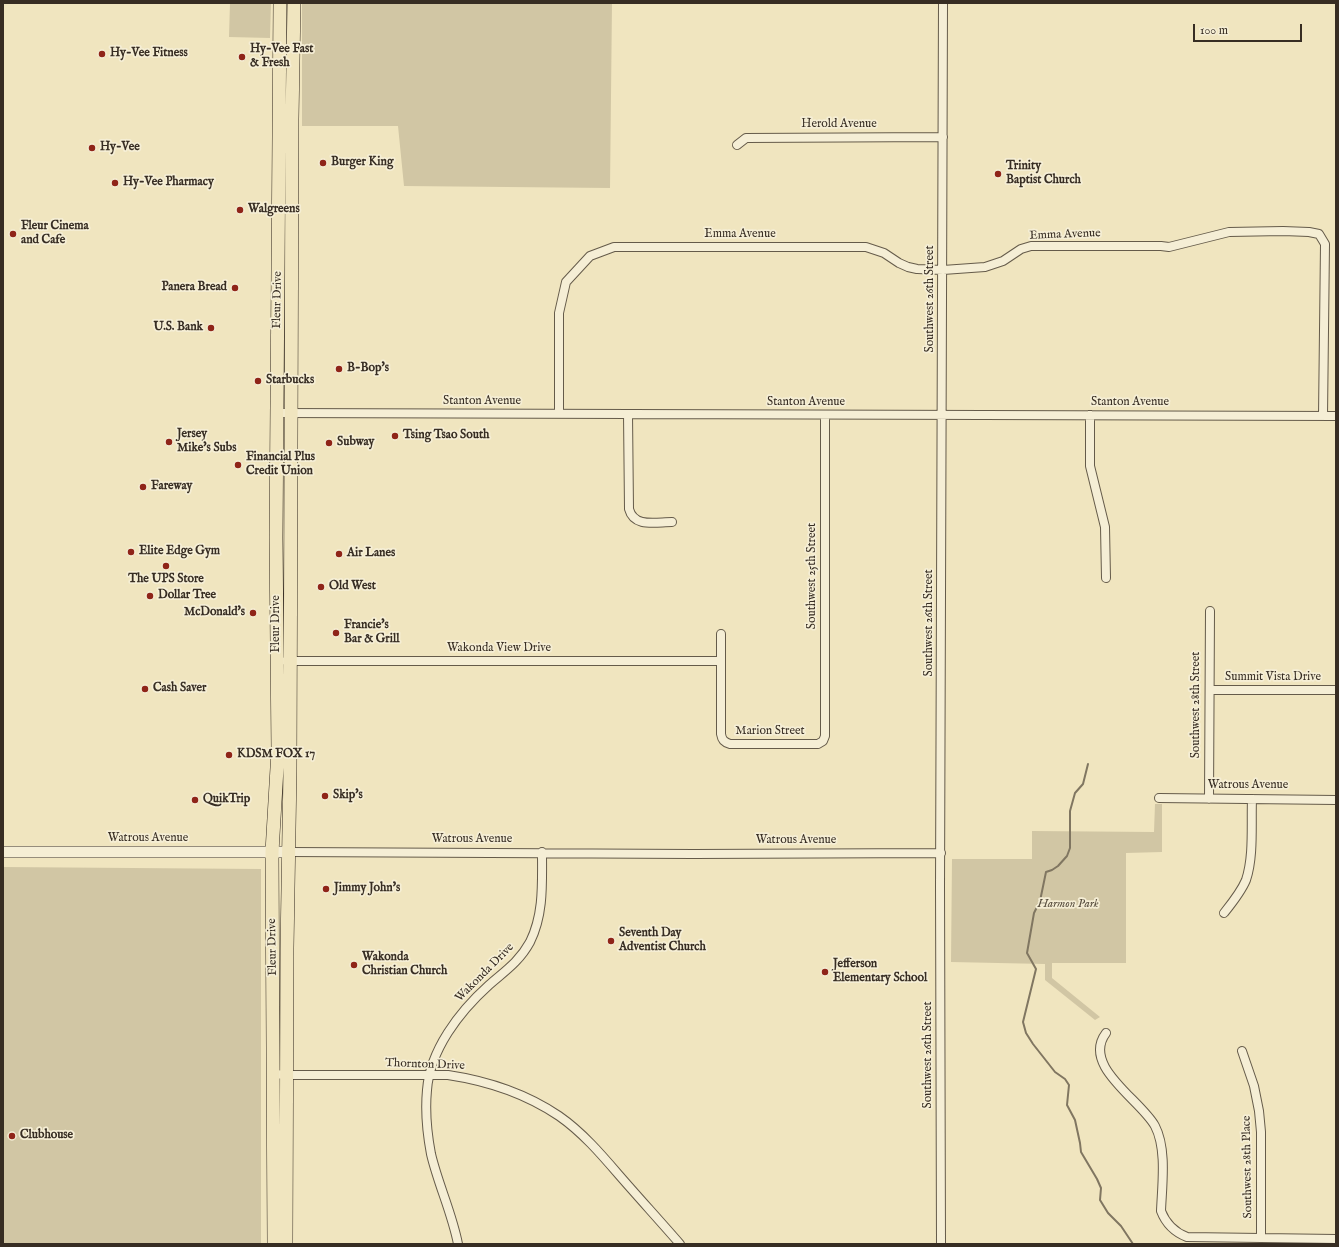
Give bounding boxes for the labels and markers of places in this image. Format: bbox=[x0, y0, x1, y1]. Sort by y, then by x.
place label: Hy-Vee Fast & Fresh bbox=[250, 43, 313, 71]
place label: Hy-Vee Fitness bbox=[110, 47, 188, 61]
marker: Hy-Vee Fitness bbox=[97, 49, 107, 59]
marker: Hy-Vee Fast & Fresh bbox=[237, 52, 247, 62]
place label: Hy-Vee bbox=[100, 141, 140, 155]
marker: Hy-Vee bbox=[87, 143, 97, 153]
place label: Burger King bbox=[331, 156, 393, 170]
marker: Burger King bbox=[318, 158, 328, 168]
place label: Trinity Baptist Church bbox=[1006, 160, 1081, 188]
marker: Trinity Baptist Church bbox=[993, 169, 1003, 179]
place label: Hy-Vee Pharmacy bbox=[123, 176, 214, 190]
marker: Hy-Vee Pharmacy bbox=[110, 178, 120, 188]
place label: Walgreens bbox=[248, 203, 300, 217]
marker: Walgreens bbox=[235, 205, 245, 215]
place label: Fleur Cinema and Cafe bbox=[21, 220, 89, 248]
marker: Fleur Cinema and Cafe bbox=[8, 229, 18, 239]
place label: Panera Bread bbox=[161, 281, 227, 295]
marker: Panera Bread bbox=[230, 283, 240, 293]
place label: U.S. Bank bbox=[154, 321, 203, 335]
marker: U.S. Bank bbox=[206, 323, 216, 333]
place label: B-Bop's bbox=[347, 362, 389, 376]
marker: B-Bop's bbox=[334, 364, 344, 374]
place label: Starbucks bbox=[266, 374, 314, 388]
marker: Starbucks bbox=[253, 376, 263, 386]
place label: Jersey Mike's Subs bbox=[177, 428, 236, 456]
place label: Tsing Tsao South bbox=[403, 429, 489, 443]
marker: Tsing Tsao South bbox=[390, 431, 400, 441]
place label: Subway bbox=[337, 436, 374, 450]
marker: Jersey Mike's Subs bbox=[164, 437, 174, 447]
marker: Subway bbox=[324, 438, 334, 448]
place label: Financial Plus Credit Union bbox=[246, 451, 315, 479]
marker: Financial Plus Credit Union bbox=[233, 460, 243, 470]
place label: Fareway bbox=[151, 480, 192, 494]
marker: Fareway bbox=[138, 482, 148, 492]
place label: Elite Edge Gym bbox=[139, 545, 220, 559]
marker: Elite Edge Gym bbox=[126, 547, 136, 557]
place label: Air Lanes bbox=[347, 547, 395, 561]
marker: Air Lanes bbox=[334, 549, 344, 559]
marker: The UPS Store bbox=[161, 561, 171, 571]
place label: The UPS Store bbox=[128, 573, 204, 587]
place label: Old West bbox=[329, 580, 376, 594]
marker: Old West bbox=[316, 582, 326, 592]
place label: Dollar Tree bbox=[158, 589, 216, 603]
marker: Dollar Tree bbox=[145, 591, 155, 601]
place label: McDonald's bbox=[184, 606, 245, 620]
marker: McDonald's bbox=[248, 608, 258, 618]
place label: Francie's Bar & Grill bbox=[344, 619, 400, 647]
marker: Francie's Bar & Grill bbox=[331, 628, 341, 638]
place label: Cash Saver bbox=[153, 682, 206, 696]
marker: Cash Saver bbox=[140, 684, 150, 694]
place label: KDSM FOX 17 bbox=[237, 748, 315, 762]
marker: KDSM FOX 17 bbox=[224, 750, 234, 760]
place label: Skip's bbox=[333, 789, 363, 803]
marker: Skip's bbox=[320, 791, 330, 801]
place label: QuikTrip bbox=[203, 793, 250, 807]
marker: QuikTrip bbox=[190, 795, 200, 805]
place label: Jimmy John's bbox=[334, 882, 400, 896]
marker: Jimmy John's bbox=[321, 884, 331, 894]
place label: Seventh Day Adventist Church bbox=[619, 927, 706, 955]
marker: Seventh Day Adventist Church bbox=[606, 936, 616, 946]
place label: Wakonda Christian Church bbox=[362, 951, 447, 979]
place label: Jefferson Elementary School bbox=[833, 958, 927, 986]
marker: Wakonda Christian Church bbox=[349, 960, 359, 970]
marker: Jefferson Elementary School bbox=[820, 967, 830, 977]
place label: Clubhouse bbox=[20, 1129, 73, 1143]
marker: Clubhouse bbox=[7, 1131, 17, 1141]

